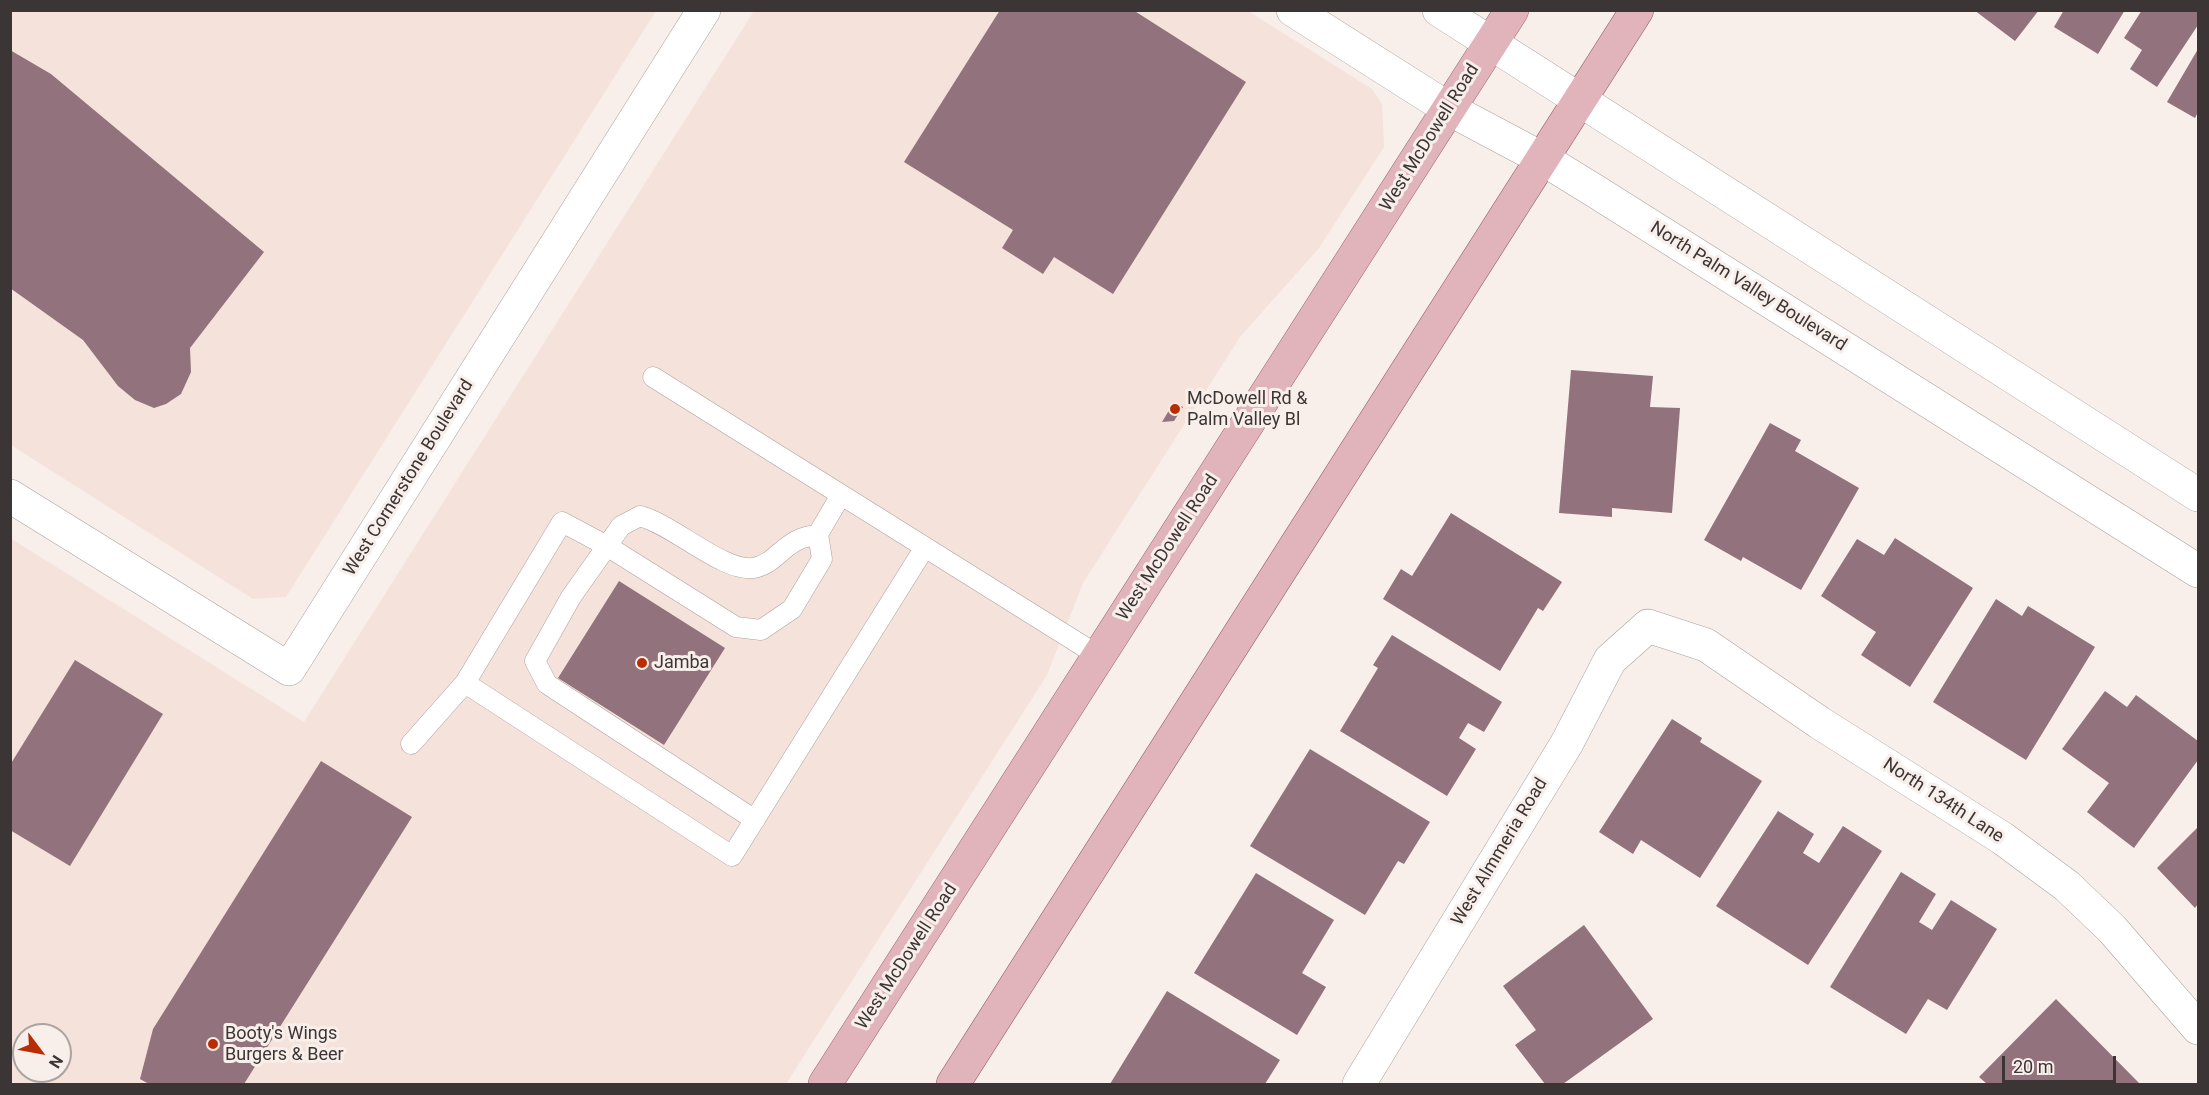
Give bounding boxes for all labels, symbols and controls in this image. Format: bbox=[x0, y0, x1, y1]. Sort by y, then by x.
street label: West McDowell Road bbox=[1376, 60, 1484, 216]
street label: North Palm Valley Boulevard bbox=[1646, 218, 1850, 356]
street label: West Cornerstone Boulevard bbox=[340, 376, 478, 580]
place label: McDowell Rd & Palm Valley Bl bbox=[1187, 388, 1307, 430]
marker: McDowell Rd & Palm Valley Bl bbox=[1168, 402, 1182, 416]
street label: West McDowell Road bbox=[1113, 471, 1223, 625]
place label: Jamba bbox=[654, 652, 709, 674]
marker: Jamba bbox=[635, 656, 649, 670]
street label: North 134th Lane bbox=[1879, 754, 2007, 848]
street label: West Almmeria Road bbox=[1447, 774, 1553, 930]
street label: West McDowell Road bbox=[852, 880, 962, 1034]
north arrow bbox=[12, 1023, 72, 1083]
place label: Booty's Wings Burgers & Beer bbox=[225, 1023, 344, 1066]
marker: Booty's Wings Burgers & Beer bbox=[206, 1037, 220, 1051]
scale bar bbox=[2005, 1044, 2119, 1082]
text: N bbox=[45, 1052, 67, 1072]
text: 20 m bbox=[2013, 1056, 2053, 1077]

